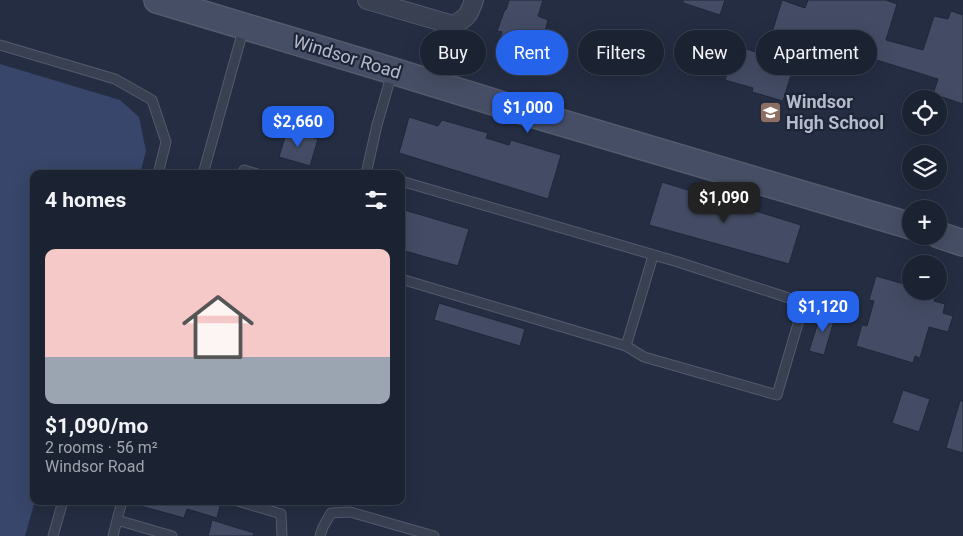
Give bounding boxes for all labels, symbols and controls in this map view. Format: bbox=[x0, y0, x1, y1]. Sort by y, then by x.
street label: Windsor Road bbox=[291, 30, 404, 83]
chip: Buy bbox=[420, 30, 486, 75]
chip: Rent bbox=[496, 30, 568, 75]
chip: Filters bbox=[578, 30, 664, 75]
chip: New bbox=[674, 30, 746, 75]
chip: Apartment bbox=[756, 30, 877, 75]
map controls bbox=[902, 90, 947, 300]
button: locate bbox=[902, 90, 947, 135]
place label: Windsor High School bbox=[786, 91, 884, 133]
pin: $1,000 bbox=[487, 92, 569, 134]
text: $1,000 bbox=[503, 98, 553, 117]
school or university icon: Windsor High School bbox=[758, 100, 782, 124]
pin: $2,660 bbox=[257, 106, 339, 148]
text: $2,660 bbox=[273, 112, 323, 131]
button: layers bbox=[902, 145, 947, 190]
pin: $1,090 bbox=[683, 182, 765, 224]
icon: filters bbox=[362, 186, 390, 214]
text: 4 homes bbox=[45, 188, 126, 212]
text: $1,090 bbox=[699, 188, 749, 207]
button: + bbox=[902, 200, 947, 245]
button: − bbox=[902, 255, 947, 300]
icon: home bbox=[173, 282, 263, 372]
pin: $1,120 bbox=[782, 290, 864, 333]
text: $1,120 bbox=[798, 297, 848, 316]
text: $1,090/mo bbox=[45, 414, 148, 438]
text: 2 rooms · 56 m² bbox=[45, 438, 158, 457]
text: Windsor Road bbox=[45, 457, 144, 476]

